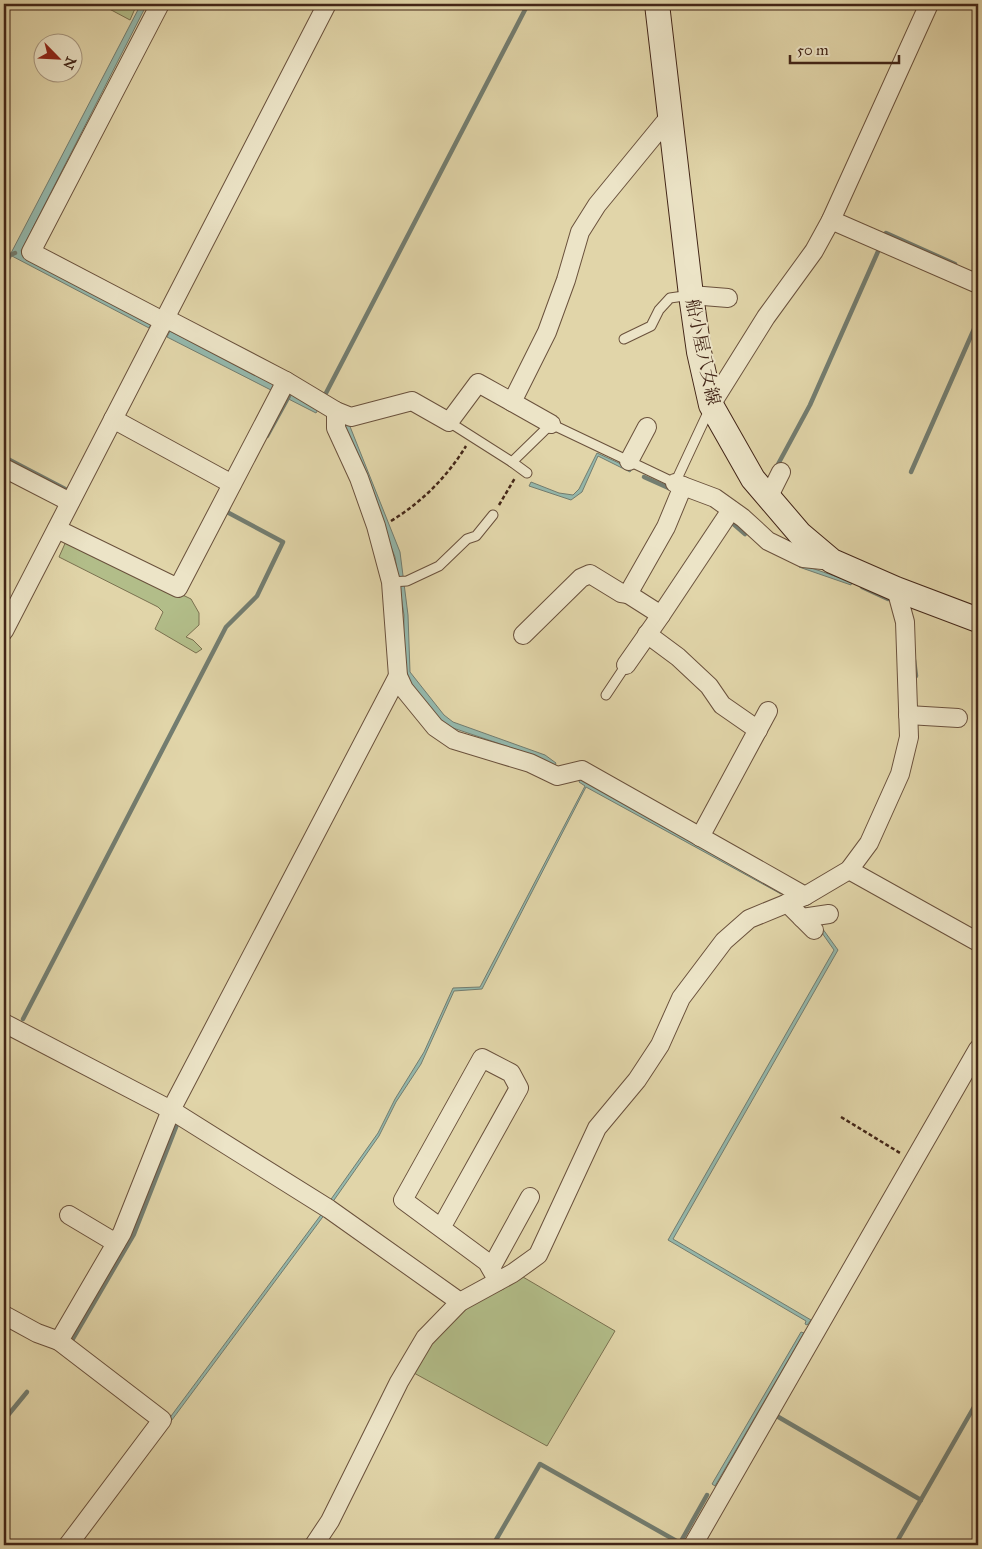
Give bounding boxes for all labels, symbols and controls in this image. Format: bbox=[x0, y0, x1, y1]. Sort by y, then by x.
north arrow bbox=[32, 32, 82, 82]
scale bar bbox=[790, 32, 898, 64]
text: 50 m bbox=[797, 41, 829, 59]
text: N bbox=[59, 54, 80, 72]
street label: 船小屋八女線 bbox=[681, 297, 725, 407]

